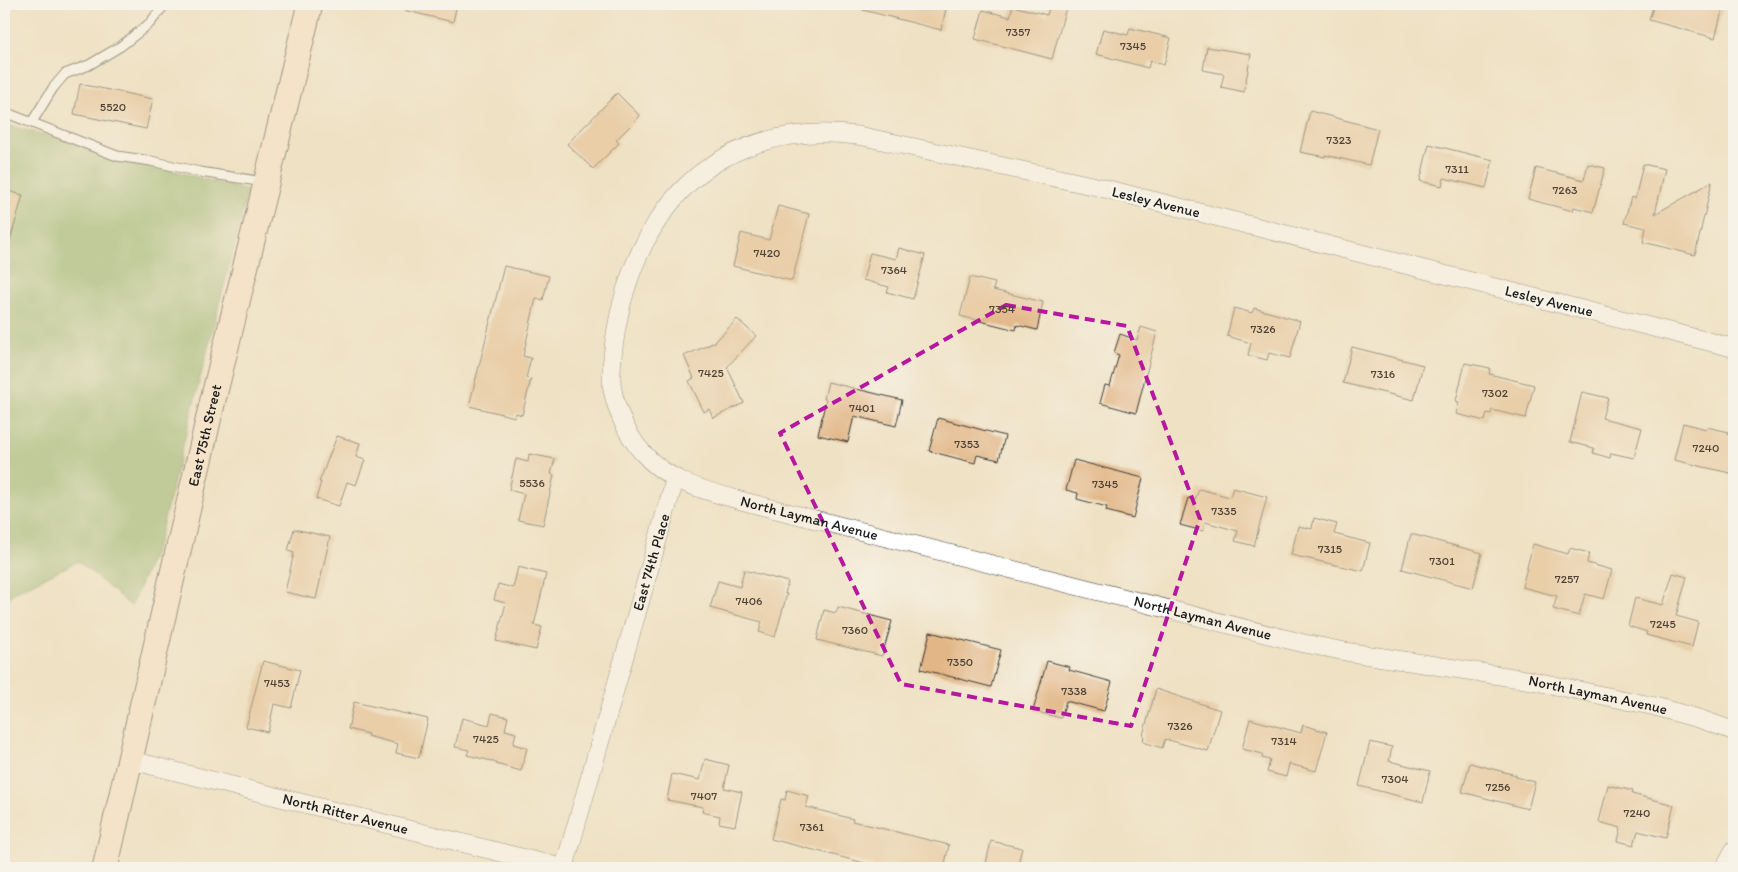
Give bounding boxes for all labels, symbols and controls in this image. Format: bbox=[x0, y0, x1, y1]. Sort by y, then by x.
house number: 7357 bbox=[1006, 25, 1030, 39]
house number: 7345 bbox=[1120, 39, 1146, 53]
house number: 5520 bbox=[100, 100, 126, 114]
house number: 7323 bbox=[1326, 133, 1352, 147]
house number: 7311 bbox=[1445, 162, 1469, 176]
street label: Lesley Avenue bbox=[1110, 182, 1202, 222]
house number: 7263 bbox=[1552, 183, 1578, 197]
house number: 7420 bbox=[754, 246, 780, 260]
house number: 7364 bbox=[881, 263, 907, 277]
street label: Lesley Avenue bbox=[1503, 281, 1595, 321]
house number: 7354 bbox=[989, 302, 1015, 316]
house number: 7326 bbox=[1250, 322, 1276, 336]
house number: 7425 bbox=[698, 366, 724, 380]
house number: 7316 bbox=[1371, 367, 1395, 381]
street label: East 75th Street bbox=[184, 382, 226, 488]
house number: 7302 bbox=[1482, 386, 1509, 400]
house number: 7401 bbox=[849, 401, 875, 415]
house number: 7353 bbox=[954, 437, 980, 451]
house number: 7240 bbox=[1693, 441, 1719, 455]
house number: 5536 bbox=[519, 476, 545, 490]
house number: 7345 bbox=[1092, 477, 1118, 491]
street label: North Layman Avenue bbox=[738, 492, 880, 544]
house number: 7335 bbox=[1211, 504, 1237, 518]
street label: East 74th Place bbox=[629, 512, 674, 613]
house number: 7315 bbox=[1318, 542, 1342, 556]
house number: 7301 bbox=[1429, 554, 1455, 568]
house number: 7257 bbox=[1555, 572, 1579, 586]
street label: North Layman Avenue bbox=[1132, 592, 1274, 644]
house number: 7406 bbox=[736, 594, 762, 608]
house number: 7245 bbox=[1650, 617, 1676, 631]
house number: 7360 bbox=[842, 623, 868, 637]
house number: 7350 bbox=[947, 655, 973, 669]
street label: North Layman Avenue bbox=[1527, 671, 1670, 719]
house number: 7453 bbox=[264, 676, 290, 690]
house number: 7338 bbox=[1061, 684, 1087, 698]
house number: 7326 bbox=[1167, 719, 1193, 733]
house number: 7425 bbox=[473, 732, 499, 746]
house number: 7314 bbox=[1271, 734, 1297, 748]
house number: 7304 bbox=[1381, 772, 1409, 786]
house number: 7256 bbox=[1486, 780, 1510, 794]
street label: North Ritter Avenue bbox=[281, 789, 410, 838]
house number: 7407 bbox=[691, 789, 717, 803]
house number: 7240 bbox=[1624, 806, 1650, 820]
house number: 7361 bbox=[800, 820, 825, 834]

